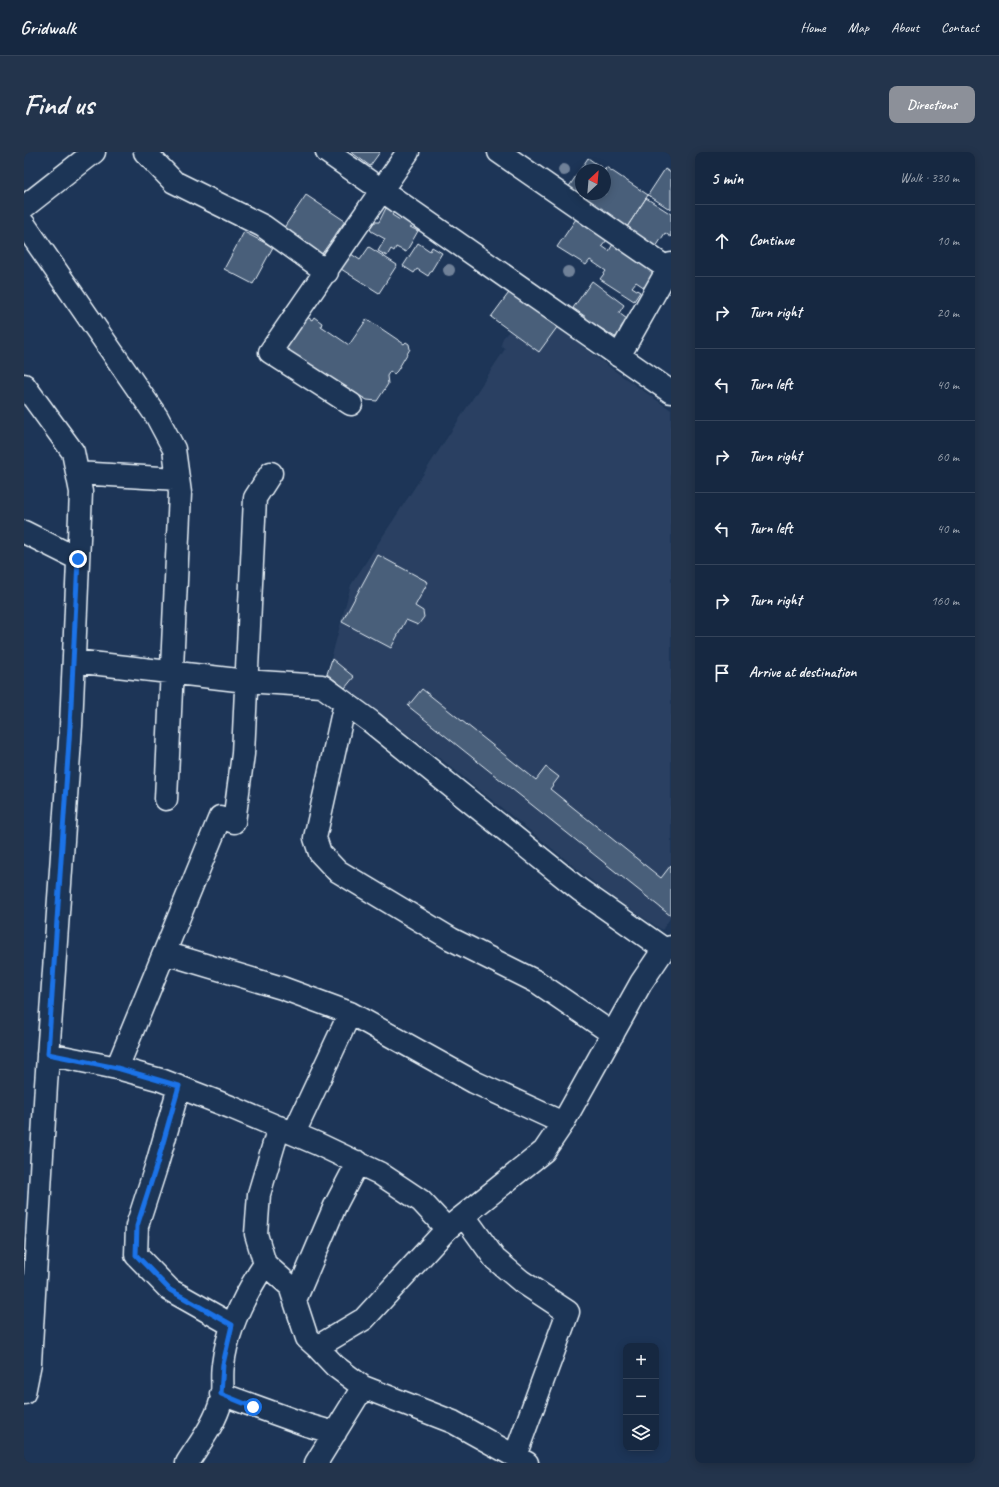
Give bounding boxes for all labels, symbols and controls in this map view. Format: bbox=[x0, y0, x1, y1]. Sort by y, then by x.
text: Gridwalk bbox=[20, 16, 76, 40]
text: Home bbox=[800, 19, 826, 36]
text: Map bbox=[848, 19, 869, 36]
text: About bbox=[891, 19, 919, 36]
text: Contact bbox=[941, 19, 979, 36]
button: Directions bbox=[889, 86, 975, 123]
text: Find us bbox=[24, 87, 94, 122]
north arrow bbox=[575, 164, 611, 200]
text: 5 min bbox=[711, 168, 743, 189]
text: Walk · 330 m bbox=[900, 170, 959, 186]
icon: ahead bbox=[711, 230, 733, 252]
text: Continue bbox=[749, 231, 794, 250]
text: 10 m bbox=[937, 233, 959, 249]
icon: right bbox=[711, 302, 733, 324]
text: Turn right bbox=[749, 303, 802, 322]
text: 20 m bbox=[937, 305, 959, 321]
icon: left bbox=[711, 374, 733, 396]
text: Turn left bbox=[749, 375, 792, 394]
text: 40 m bbox=[937, 377, 959, 393]
icon: right bbox=[711, 446, 733, 468]
text: Turn right bbox=[749, 447, 802, 466]
text: 60 m bbox=[937, 449, 959, 465]
icon: left bbox=[711, 518, 733, 540]
text: Turn left bbox=[749, 519, 792, 538]
text: 40 m bbox=[937, 521, 959, 537]
route end bbox=[69, 550, 87, 568]
icon: right bbox=[711, 590, 733, 612]
text: Turn right bbox=[749, 591, 802, 610]
text: 160 m bbox=[931, 593, 959, 609]
icon: arrive bbox=[711, 662, 733, 684]
text: Arrive at destination bbox=[749, 663, 856, 682]
map controls bbox=[623, 1343, 659, 1451]
button: + bbox=[623, 1343, 659, 1379]
button: − bbox=[623, 1379, 659, 1415]
route start bbox=[244, 1398, 262, 1416]
button: layers bbox=[623, 1415, 659, 1451]

